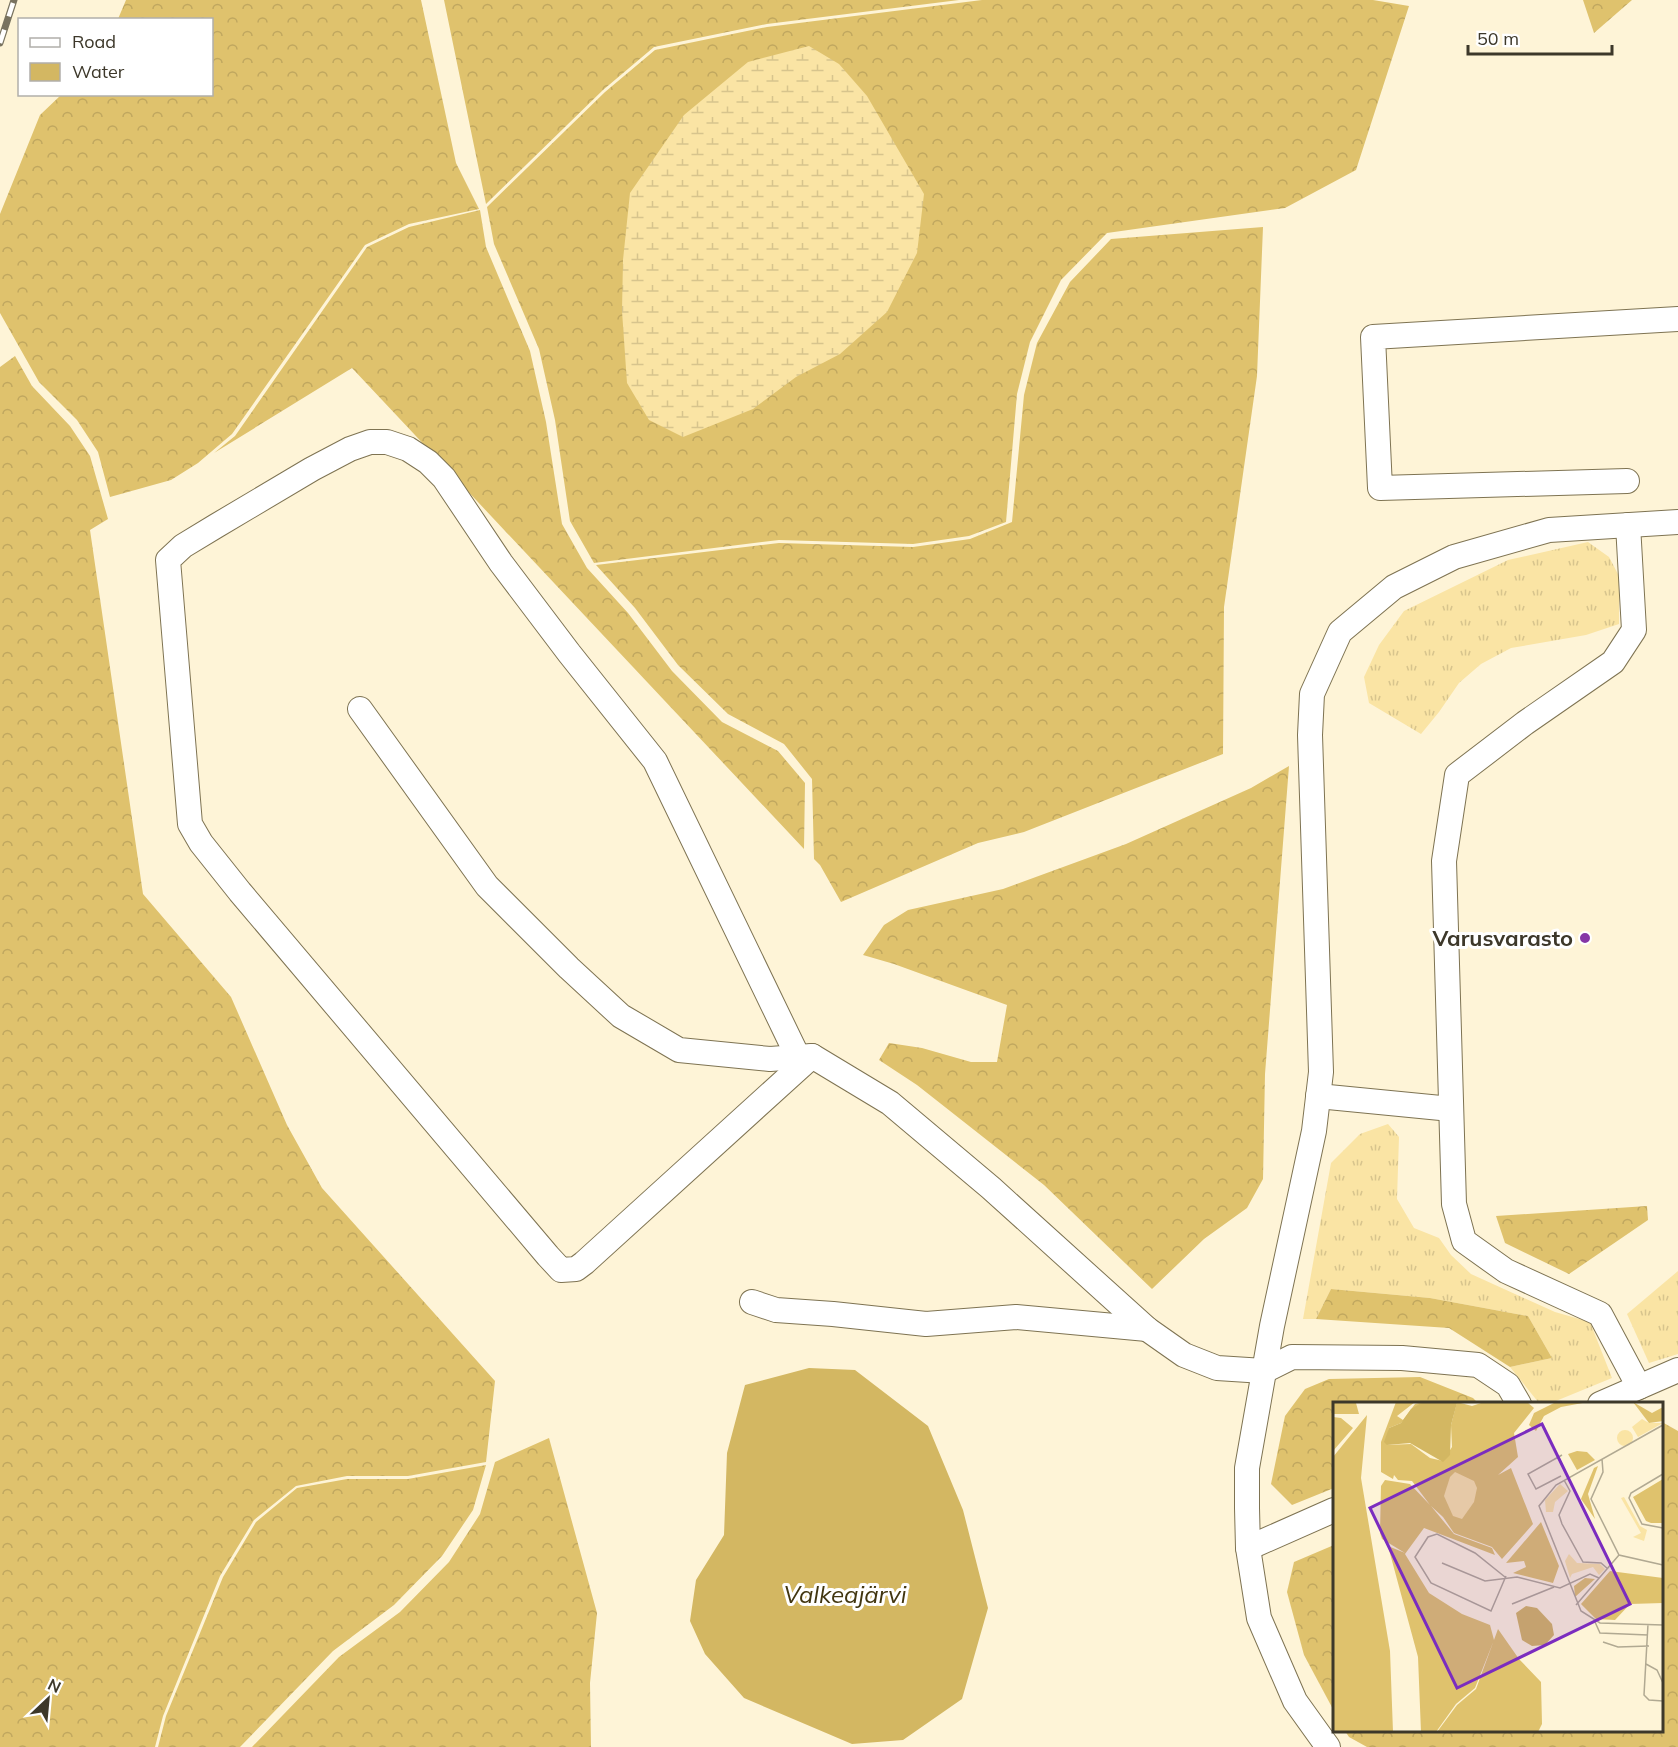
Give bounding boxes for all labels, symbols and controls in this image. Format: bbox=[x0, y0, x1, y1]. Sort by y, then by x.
legend bbox=[18, 18, 213, 96]
scale bar bbox=[1468, 18, 1612, 56]
text: 50 m bbox=[1477, 27, 1519, 50]
text: Road bbox=[72, 30, 116, 53]
text: Water bbox=[72, 60, 125, 83]
place label: Varusvarasto bbox=[1432, 924, 1573, 952]
marker: Varusvarasto bbox=[1578, 931, 1592, 945]
inset map bbox=[1333, 1402, 1663, 1732]
water label: Valkeajärvi bbox=[784, 1579, 907, 1609]
north arrow bbox=[18, 1669, 78, 1729]
text: N bbox=[45, 1674, 64, 1697]

